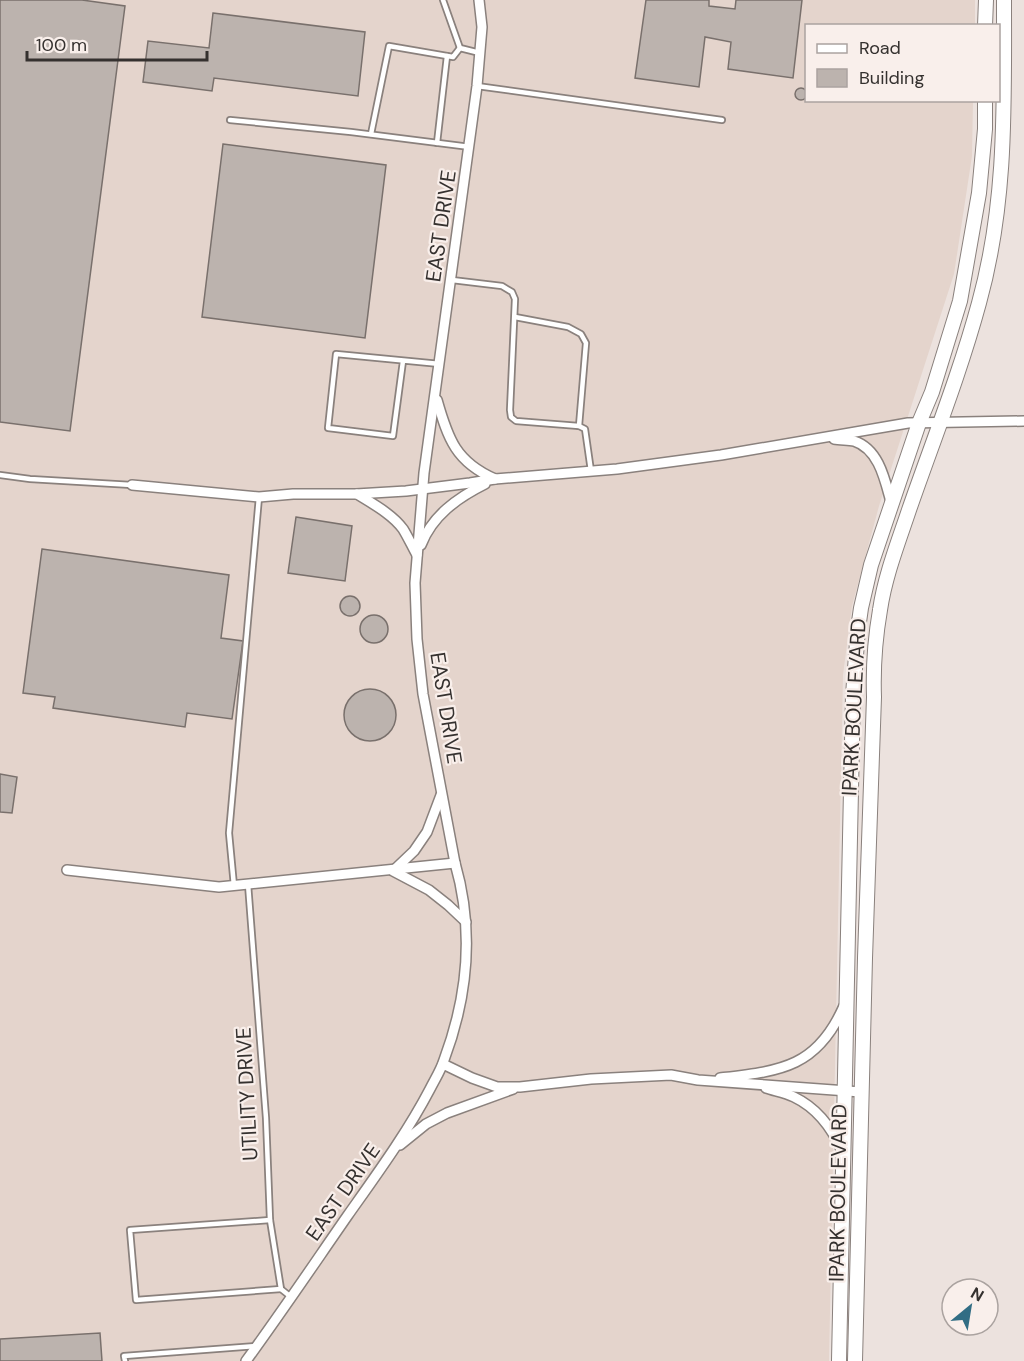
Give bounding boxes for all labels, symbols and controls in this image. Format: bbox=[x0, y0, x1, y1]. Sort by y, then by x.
scale bar bbox=[27, 24, 207, 62]
legend bbox=[805, 24, 1000, 102]
text: 100 m bbox=[36, 33, 87, 57]
text: Road bbox=[859, 36, 901, 60]
text: Building bbox=[859, 66, 924, 90]
street label: EAST DRIVE bbox=[419, 168, 463, 284]
street label: IPARK BOULEVARD bbox=[835, 617, 873, 797]
street label: EAST DRIVE bbox=[423, 650, 469, 766]
street label: UTILITY DRIVE bbox=[230, 1026, 264, 1162]
street label: IPARK BOULEVARD bbox=[822, 1104, 854, 1282]
street label: EAST DRIVE bbox=[299, 1138, 387, 1246]
north arrow bbox=[940, 1277, 1000, 1337]
text: N bbox=[967, 1282, 988, 1306]

